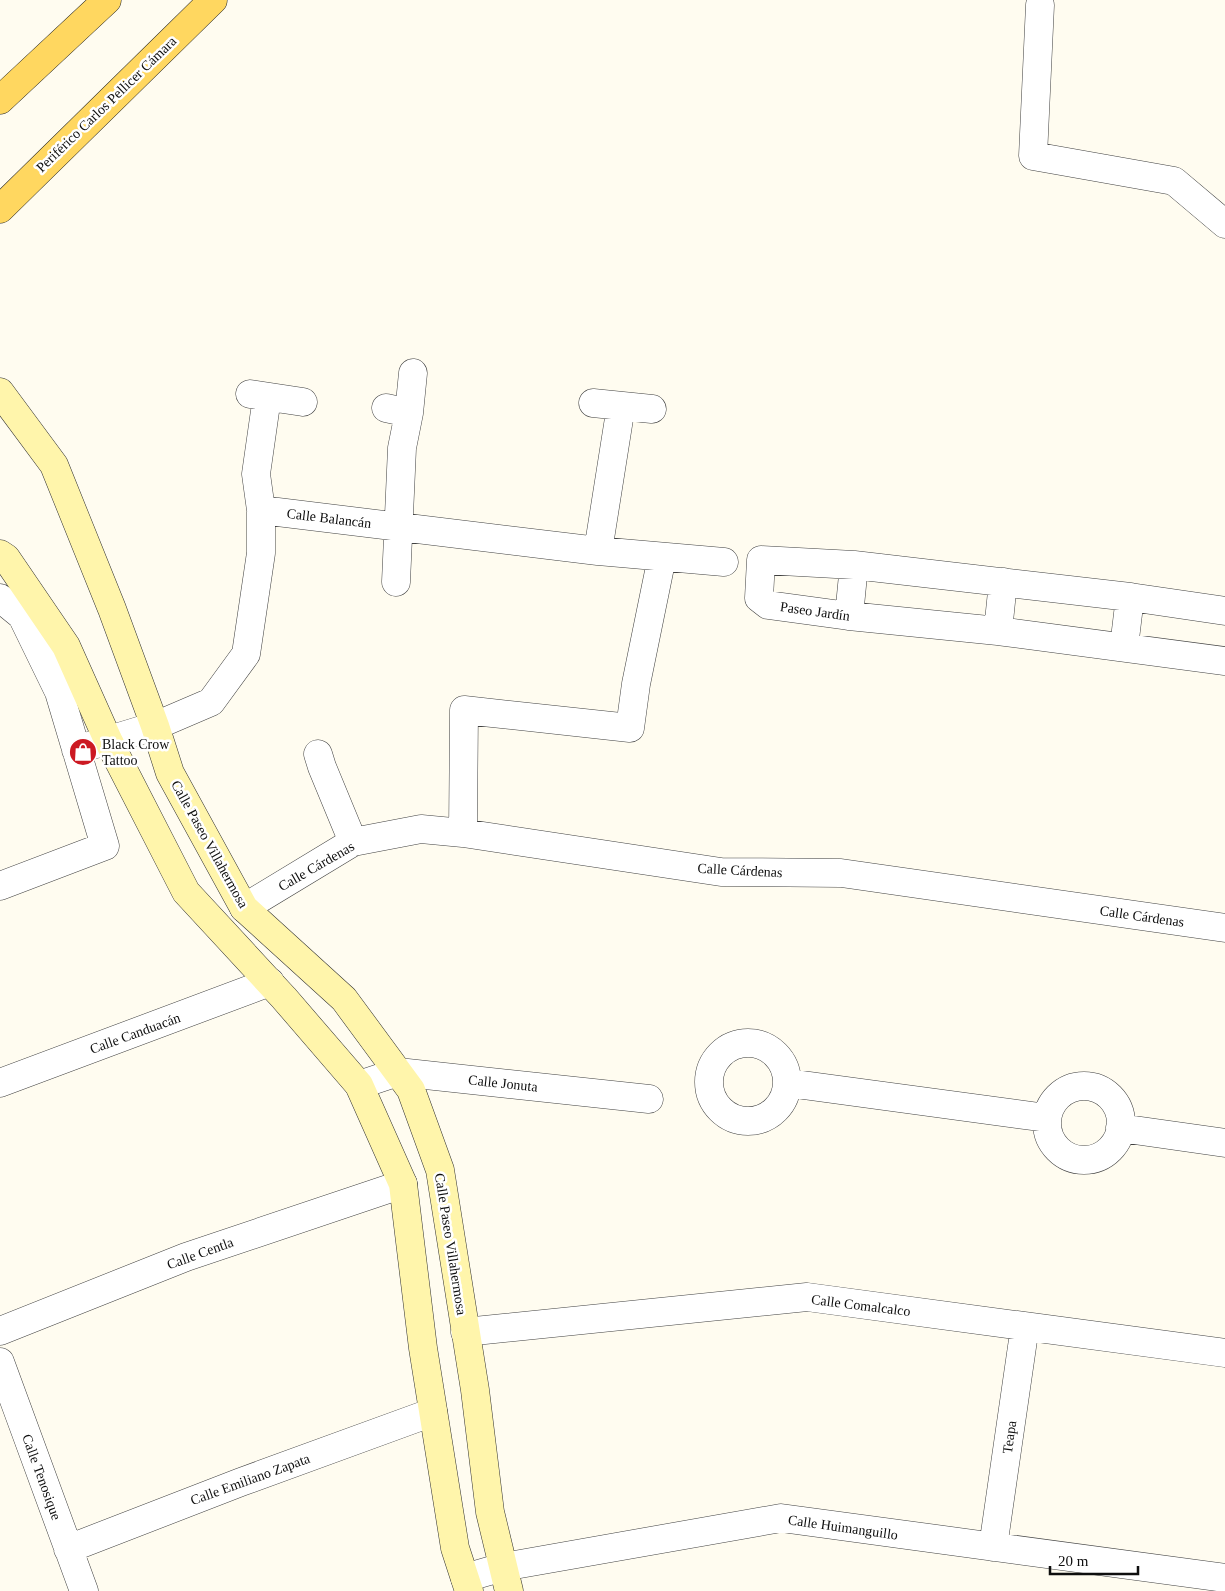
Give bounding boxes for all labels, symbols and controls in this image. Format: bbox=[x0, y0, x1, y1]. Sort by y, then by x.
street label: Periférico Carlos Pellicer Cámara bbox=[33, 33, 180, 175]
street label: Calle Balancán bbox=[286, 506, 372, 531]
street label: Paseo Jardín bbox=[779, 599, 851, 624]
shop icon: Black Crow Tattoo bbox=[68, 737, 98, 767]
place label: Black Crow Tattoo bbox=[102, 737, 170, 768]
street label: Calle Paseo Villahermosa bbox=[168, 778, 251, 911]
street label: Calle Cárdenas bbox=[276, 839, 357, 894]
street label: Calle Cárdenas bbox=[697, 861, 783, 880]
street label: Calle Cárdenas bbox=[1099, 903, 1185, 930]
street label: Calle Canduacán bbox=[88, 1010, 182, 1057]
street label: Calle Jonuta bbox=[468, 1072, 539, 1095]
street label: Calle Paseo Villahermosa bbox=[432, 1172, 469, 1317]
street label: Calle Centla bbox=[165, 1234, 236, 1272]
street label: Calle Comalcalco bbox=[810, 1292, 911, 1319]
street label: Teapa bbox=[1000, 1419, 1019, 1455]
street label: Calle Tenosique bbox=[19, 1432, 64, 1522]
street label: Calle Emiliano Zapata bbox=[188, 1451, 313, 1508]
street label: Calle Huimanguillo bbox=[787, 1512, 899, 1543]
scale bar bbox=[1050, 1544, 1138, 1576]
text: 20 m bbox=[1058, 1553, 1089, 1569]

